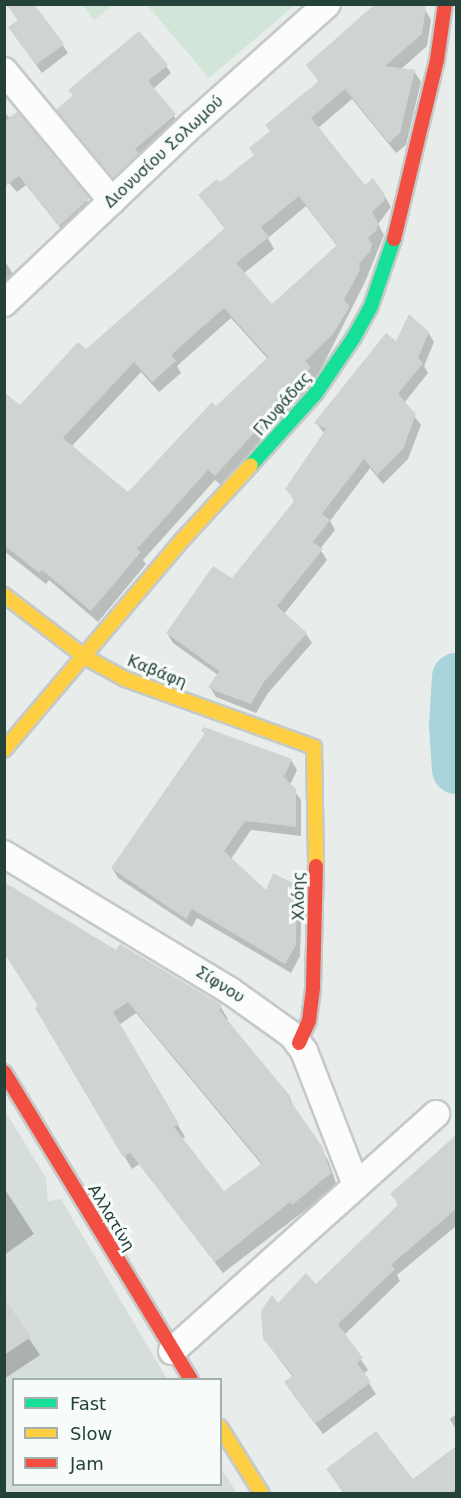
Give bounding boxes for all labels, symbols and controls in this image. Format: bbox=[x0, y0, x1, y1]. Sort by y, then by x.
street label: Διονυσίου Σολωμού bbox=[100, 92, 228, 212]
street label: Γλυφάδας bbox=[250, 368, 316, 440]
street label: Καβάφη bbox=[124, 651, 190, 693]
street label: Χλόης bbox=[289, 871, 309, 921]
street label: Σίφνου bbox=[192, 963, 248, 1007]
street label: Αλλατίνη bbox=[84, 1181, 138, 1255]
legend bbox=[12, 1378, 222, 1486]
text: Fast bbox=[70, 1393, 106, 1414]
text: Slow bbox=[70, 1423, 112, 1444]
text: Jam bbox=[70, 1453, 104, 1474]

